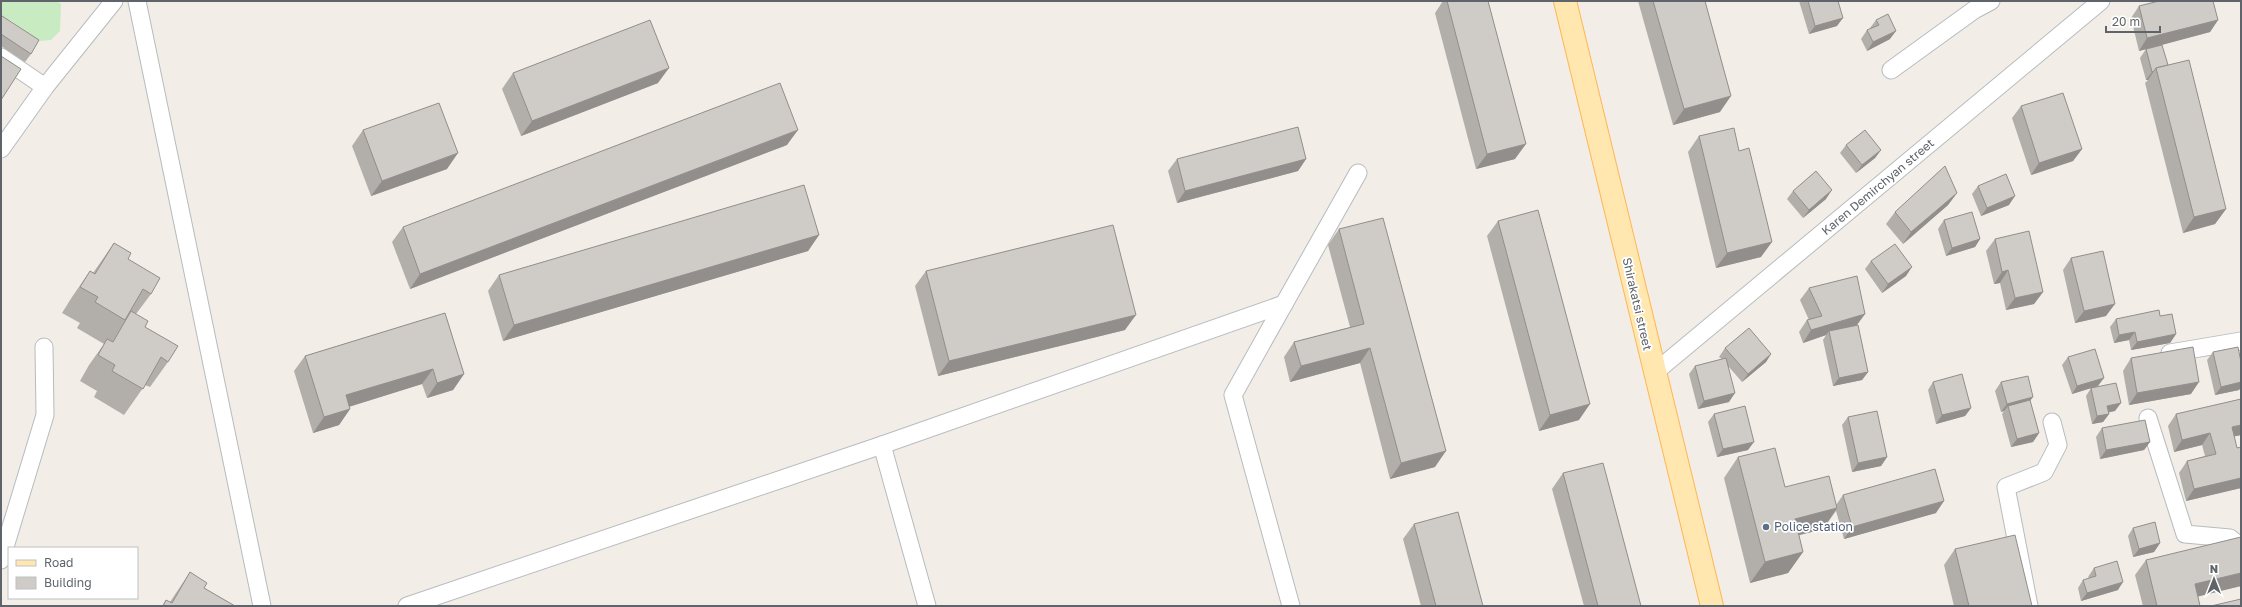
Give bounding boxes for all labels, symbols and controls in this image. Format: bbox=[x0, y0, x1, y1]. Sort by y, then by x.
scale bar bbox=[2106, 8, 2160, 34]
text: 20 m bbox=[2112, 14, 2140, 29]
street label: Karen Demirchyan street bbox=[1818, 135, 1937, 238]
street label: Shirakatsi street bbox=[1620, 256, 1655, 352]
place label: Police station bbox=[1774, 519, 1853, 534]
marker: Police station bbox=[1761, 522, 1771, 532]
legend bbox=[8, 547, 138, 599]
text: Road bbox=[44, 555, 73, 570]
north arrow bbox=[2194, 559, 2234, 599]
text: N bbox=[2210, 562, 2218, 575]
text: Building bbox=[44, 575, 92, 590]

